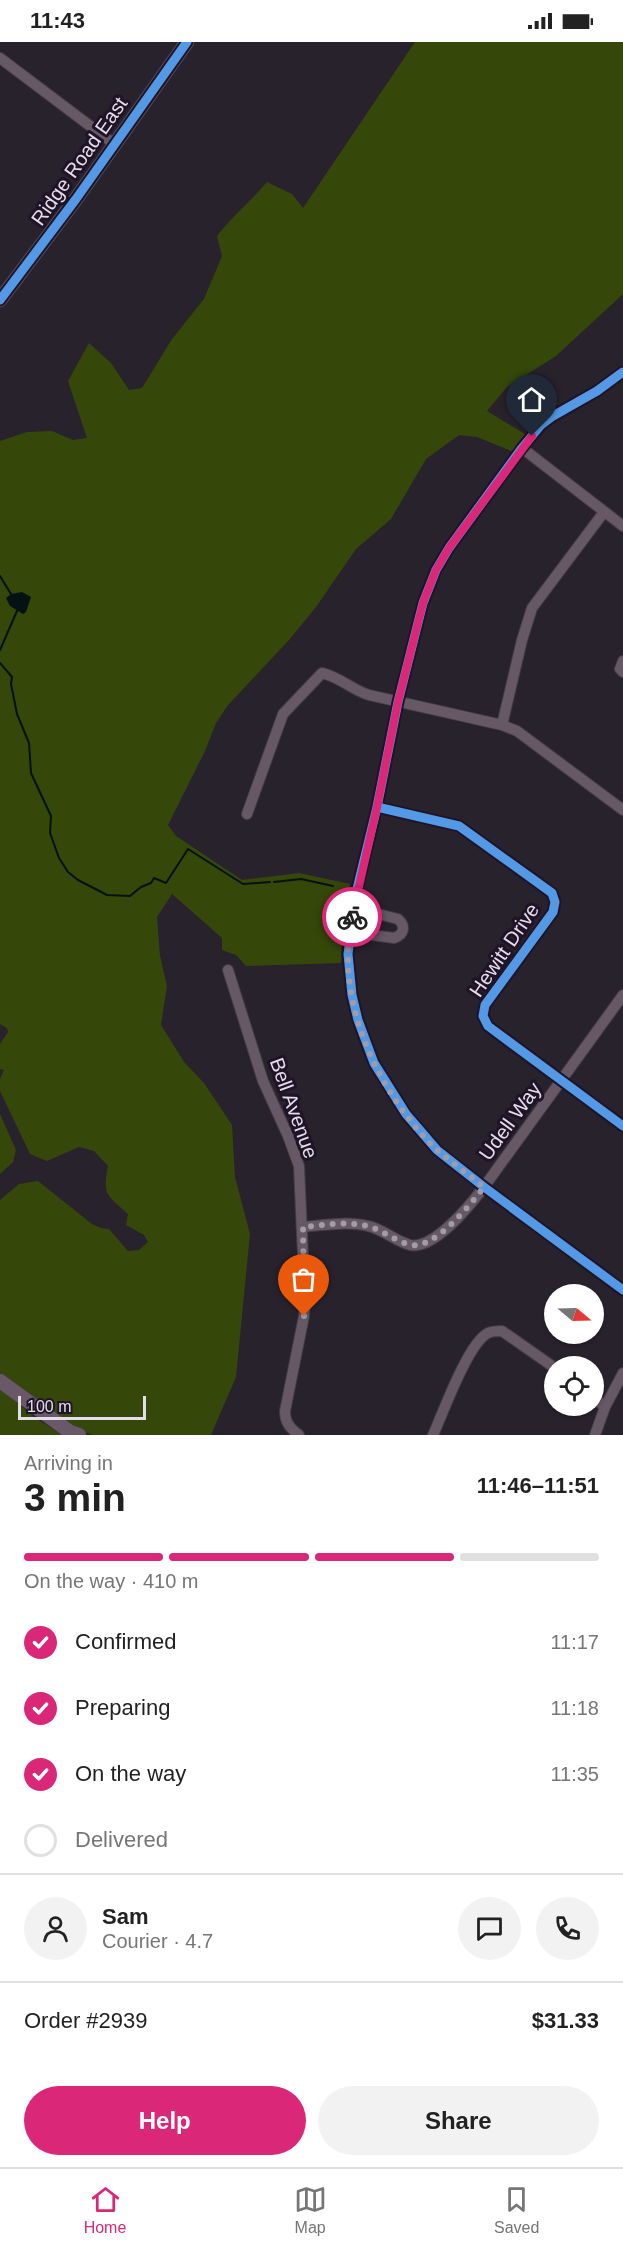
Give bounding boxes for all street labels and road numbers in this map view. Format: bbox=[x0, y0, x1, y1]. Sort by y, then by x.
street label: Ridge Road East bbox=[27, 92, 132, 229]
street label: Hewitt Drive bbox=[465, 899, 543, 1001]
street label: Bell Avenue bbox=[266, 1055, 322, 1161]
street label: Udell Way bbox=[475, 1078, 545, 1164]

